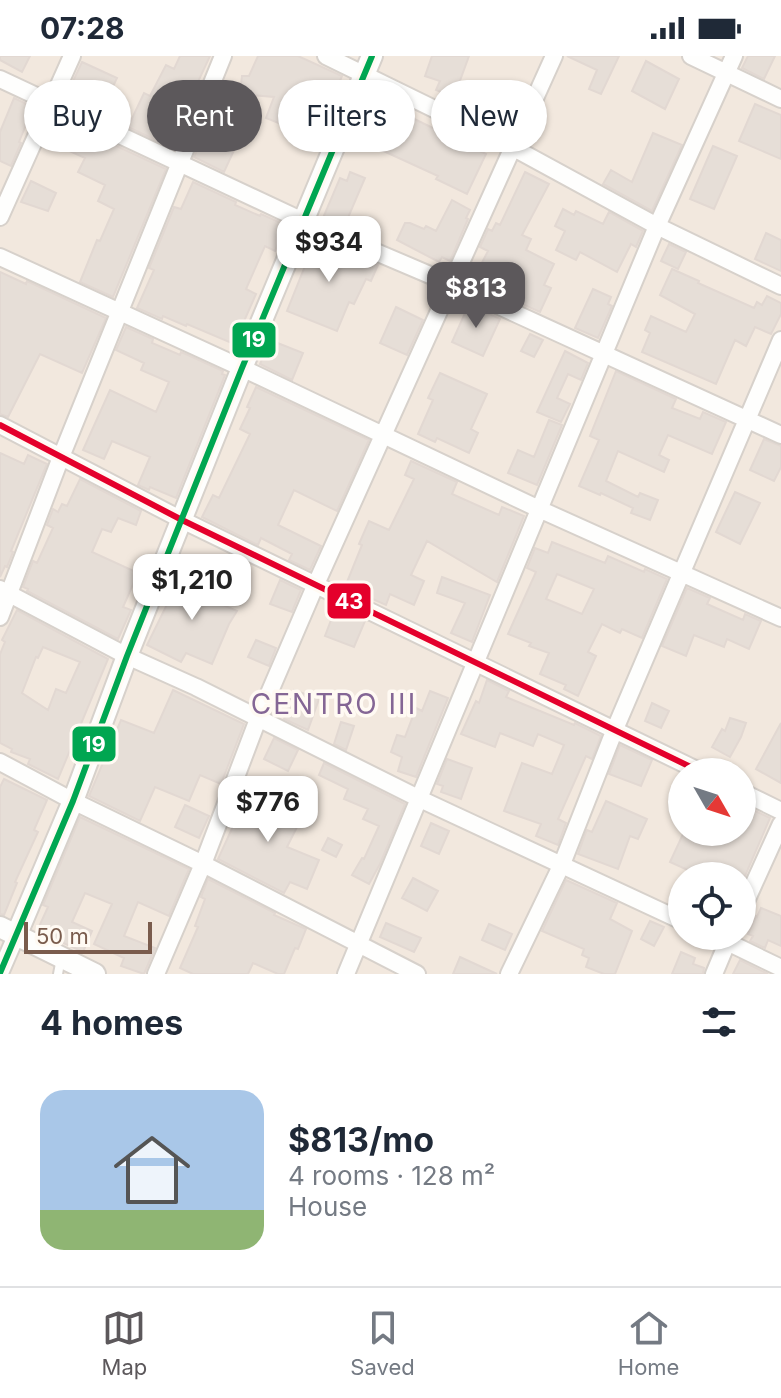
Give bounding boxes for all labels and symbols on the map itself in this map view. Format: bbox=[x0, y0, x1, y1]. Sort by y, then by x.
pin: $934 bbox=[282, 216, 376, 284]
pin: $813 bbox=[429, 262, 523, 330]
line badge: 19 bbox=[231, 321, 277, 359]
text: 19 bbox=[242, 326, 266, 352]
pin: $1,210 bbox=[127, 554, 257, 622]
line badge: 43 bbox=[326, 582, 372, 620]
text: 43 bbox=[334, 588, 364, 614]
district label: CENTRO III bbox=[251, 687, 417, 721]
line badge: 19 bbox=[71, 725, 117, 763]
text: 19 bbox=[82, 731, 106, 757]
north arrow bbox=[668, 758, 756, 846]
pin: $776 bbox=[221, 776, 315, 844]
scale bar bbox=[24, 918, 152, 954]

